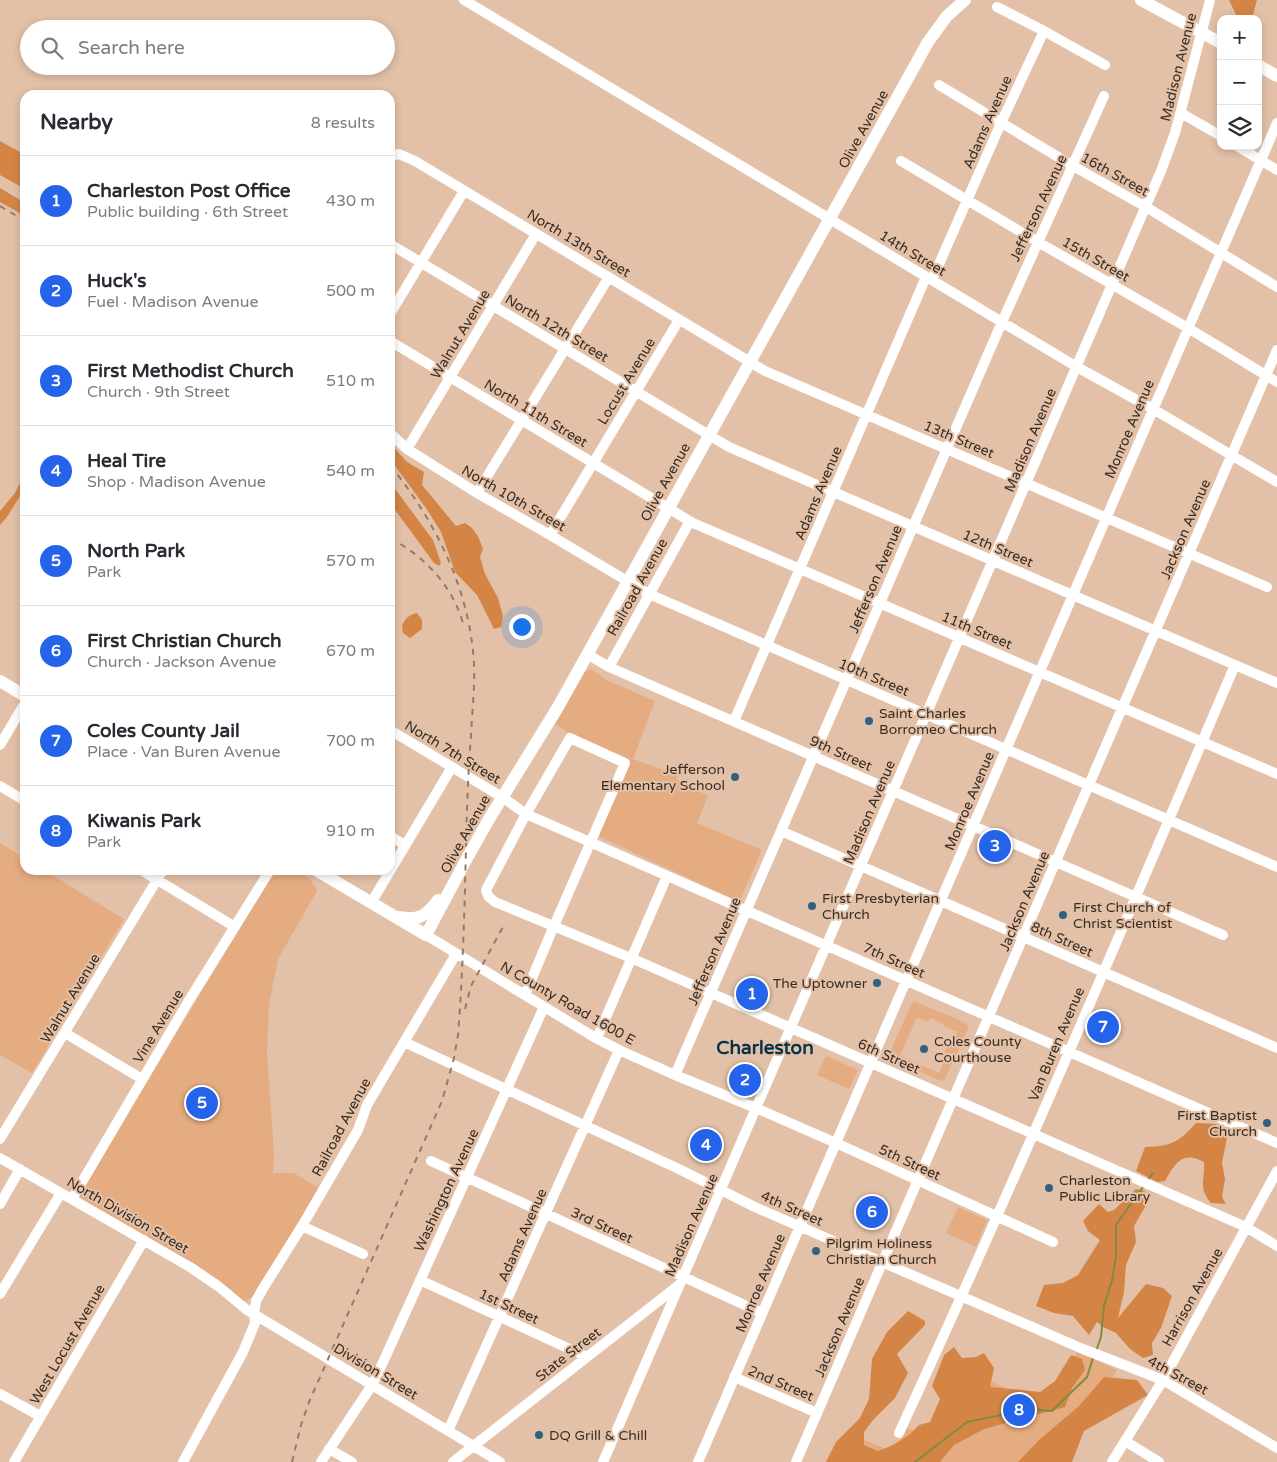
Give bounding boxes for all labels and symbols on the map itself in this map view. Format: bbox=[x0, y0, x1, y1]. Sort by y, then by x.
street label: Madison Avenue bbox=[1157, 11, 1200, 123]
street label: Adams Avenue bbox=[959, 73, 1016, 171]
street label: Olive Avenue bbox=[835, 87, 892, 172]
street label: 16th Street bbox=[1078, 149, 1152, 200]
street label: Jefferson Avenue bbox=[1006, 152, 1071, 264]
street label: North 13th Street bbox=[524, 206, 634, 281]
street label: 14th Street bbox=[876, 227, 950, 280]
street label: 15th Street bbox=[1059, 233, 1133, 286]
street label: Walnut Avenue bbox=[427, 287, 494, 382]
street label: North 12th Street bbox=[502, 291, 612, 366]
street label: Locust Avenue bbox=[594, 335, 659, 428]
street label: North 11th Street bbox=[481, 376, 591, 451]
street label: Monroe Avenue bbox=[1101, 377, 1158, 481]
street label: Madison Avenue bbox=[1001, 386, 1060, 495]
street label: 13th Street bbox=[921, 417, 997, 462]
street label: Olive Avenue bbox=[637, 440, 694, 525]
street label: Adams Avenue bbox=[791, 444, 846, 543]
street label: North 10th Street bbox=[459, 462, 569, 536]
street label: Jackson Avenue bbox=[1157, 477, 1214, 582]
street label: Jefferson Avenue bbox=[845, 523, 906, 636]
street label: 12th Street bbox=[960, 526, 1036, 571]
street label: Railroad Avenue bbox=[604, 535, 671, 639]
street label: 11th Street bbox=[939, 608, 1015, 653]
your location bbox=[509, 614, 535, 640]
street label: 10th Street bbox=[836, 655, 912, 700]
place label: Saint Charles Borromeo Church bbox=[879, 705, 997, 738]
marker: Saint Charles Borromeo Church bbox=[863, 715, 875, 727]
street label: North 7th Street bbox=[402, 717, 504, 788]
street label: 9th Street bbox=[807, 732, 875, 775]
street label: Monroe Avenue bbox=[941, 749, 998, 853]
street label: Madison Avenue bbox=[840, 758, 899, 867]
place label: Jefferson Elementary School bbox=[601, 761, 725, 794]
marker: Jefferson Elementary School bbox=[729, 771, 741, 783]
street label: Olive Avenue bbox=[437, 792, 494, 877]
pin: 3 bbox=[979, 827, 1011, 865]
street label: Jackson Avenue bbox=[996, 849, 1053, 954]
place label: First Presbyterian Church bbox=[822, 890, 939, 923]
street label: Jefferson Avenue bbox=[684, 895, 745, 1008]
place label: First Church of Christ Scientist bbox=[1073, 899, 1173, 932]
marker: First Presbyterian Church bbox=[806, 900, 818, 912]
marker: First Church of Christ Scientist bbox=[1057, 909, 1069, 921]
street label: 8th Street bbox=[1028, 918, 1096, 961]
street label: 7th Street bbox=[860, 939, 928, 982]
street label: Walnut Avenue bbox=[37, 951, 104, 1046]
street label: N County Road 1600 E bbox=[497, 958, 638, 1049]
pin: 1 bbox=[736, 975, 768, 1013]
place label: The Uptowner bbox=[773, 975, 868, 992]
marker: The Uptowner bbox=[871, 977, 883, 989]
street label: Van Buren Avenue bbox=[1025, 984, 1088, 1104]
street label: Vine Avenue bbox=[130, 986, 187, 1066]
pin: 7 bbox=[1087, 1008, 1119, 1046]
place label: Coles County Courthouse bbox=[934, 1033, 1022, 1066]
street label: 6th Street bbox=[855, 1035, 923, 1078]
district label: Charleston bbox=[716, 1037, 814, 1059]
marker: Coles County Courthouse bbox=[918, 1043, 930, 1055]
pin: 2 bbox=[729, 1061, 761, 1099]
street label: Railroad Avenue bbox=[308, 1075, 375, 1179]
pin: 5 bbox=[186, 1084, 218, 1122]
place label: First Baptist Church bbox=[1177, 1107, 1258, 1140]
marker: First Baptist Church bbox=[1261, 1117, 1273, 1129]
street label: Washington Avenue bbox=[411, 1126, 482, 1254]
pin: 4 bbox=[690, 1126, 722, 1164]
street label: 5th Street bbox=[876, 1141, 944, 1184]
street label: Madison Avenue bbox=[661, 1171, 722, 1279]
place label: Charleston Public Library bbox=[1059, 1172, 1151, 1205]
street label: North Division Street bbox=[64, 1174, 192, 1258]
marker: Charleston Public Library bbox=[1043, 1182, 1055, 1194]
street label: Adams Avenue bbox=[494, 1186, 551, 1284]
street label: 4th Street bbox=[758, 1187, 826, 1230]
pin: 6 bbox=[856, 1193, 888, 1231]
street label: 3rd Street bbox=[568, 1204, 636, 1247]
street label: Monroe Avenue bbox=[732, 1231, 789, 1335]
place label: Pilgrim Holiness Christian Church bbox=[826, 1235, 937, 1268]
marker: Pilgrim Holiness Christian Church bbox=[810, 1245, 822, 1257]
street label: Harrison Avenue bbox=[1158, 1245, 1227, 1350]
street label: Jackson Avenue bbox=[811, 1275, 868, 1380]
street label: West Locust Avenue bbox=[26, 1281, 109, 1407]
street label: 1st Street bbox=[476, 1285, 542, 1328]
street label: State Street bbox=[532, 1323, 605, 1385]
street label: Division Street bbox=[330, 1340, 422, 1404]
street label: 4th Street bbox=[1144, 1352, 1212, 1399]
street label: 2nd Street bbox=[745, 1362, 817, 1405]
pin: 8 bbox=[1003, 1391, 1035, 1429]
place label: DQ Grill & Chill bbox=[549, 1427, 647, 1444]
marker: DQ Grill & Chill bbox=[533, 1429, 545, 1441]

